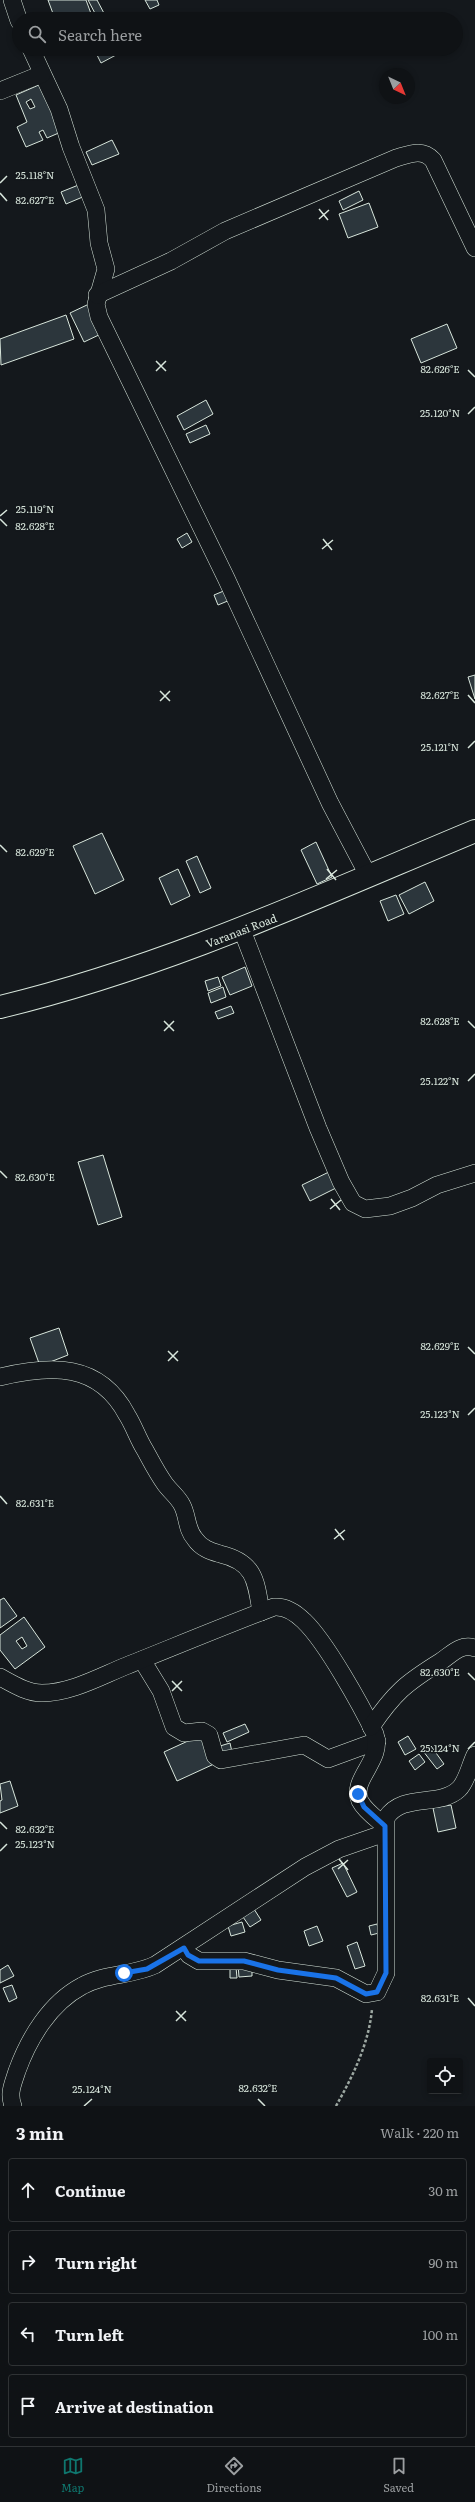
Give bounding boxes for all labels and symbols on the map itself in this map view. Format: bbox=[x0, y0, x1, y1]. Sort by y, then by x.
north arrow bbox=[379, 68, 415, 104]
text: 25.118°N bbox=[16, 167, 54, 182]
text: 82.627°E bbox=[16, 192, 54, 207]
text: 82.626°E bbox=[420, 361, 460, 376]
text: 25.120°N bbox=[420, 405, 460, 420]
text: 25.119°N bbox=[16, 501, 54, 516]
text: 82.628°E bbox=[15, 518, 55, 533]
text: 82.627°E bbox=[421, 687, 459, 702]
text: 25.121°N bbox=[421, 739, 459, 754]
text: 82.629°E bbox=[15, 844, 55, 859]
street label: Varanasi Road bbox=[203, 909, 279, 951]
text: 82.628°E bbox=[420, 1013, 460, 1028]
text: 25.122°N bbox=[420, 1073, 460, 1088]
text: 82.630°E bbox=[15, 1169, 55, 1184]
text: 82.629°E bbox=[420, 1338, 460, 1353]
text: 25.123°N bbox=[420, 1406, 460, 1421]
text: 82.631°E bbox=[16, 1495, 54, 1510]
text: 82.630°E bbox=[420, 1664, 460, 1679]
text: 25.124°N bbox=[420, 1740, 460, 1755]
route end bbox=[349, 1785, 367, 1803]
text: 82.632°E bbox=[16, 1821, 54, 1836]
text: 25.123°N bbox=[15, 1836, 55, 1851]
route start bbox=[115, 1964, 133, 1982]
text: 82.631°E bbox=[421, 1990, 459, 2005]
text: 82.632°E bbox=[239, 2080, 277, 2095]
text: 25.124°N bbox=[72, 2081, 112, 2096]

